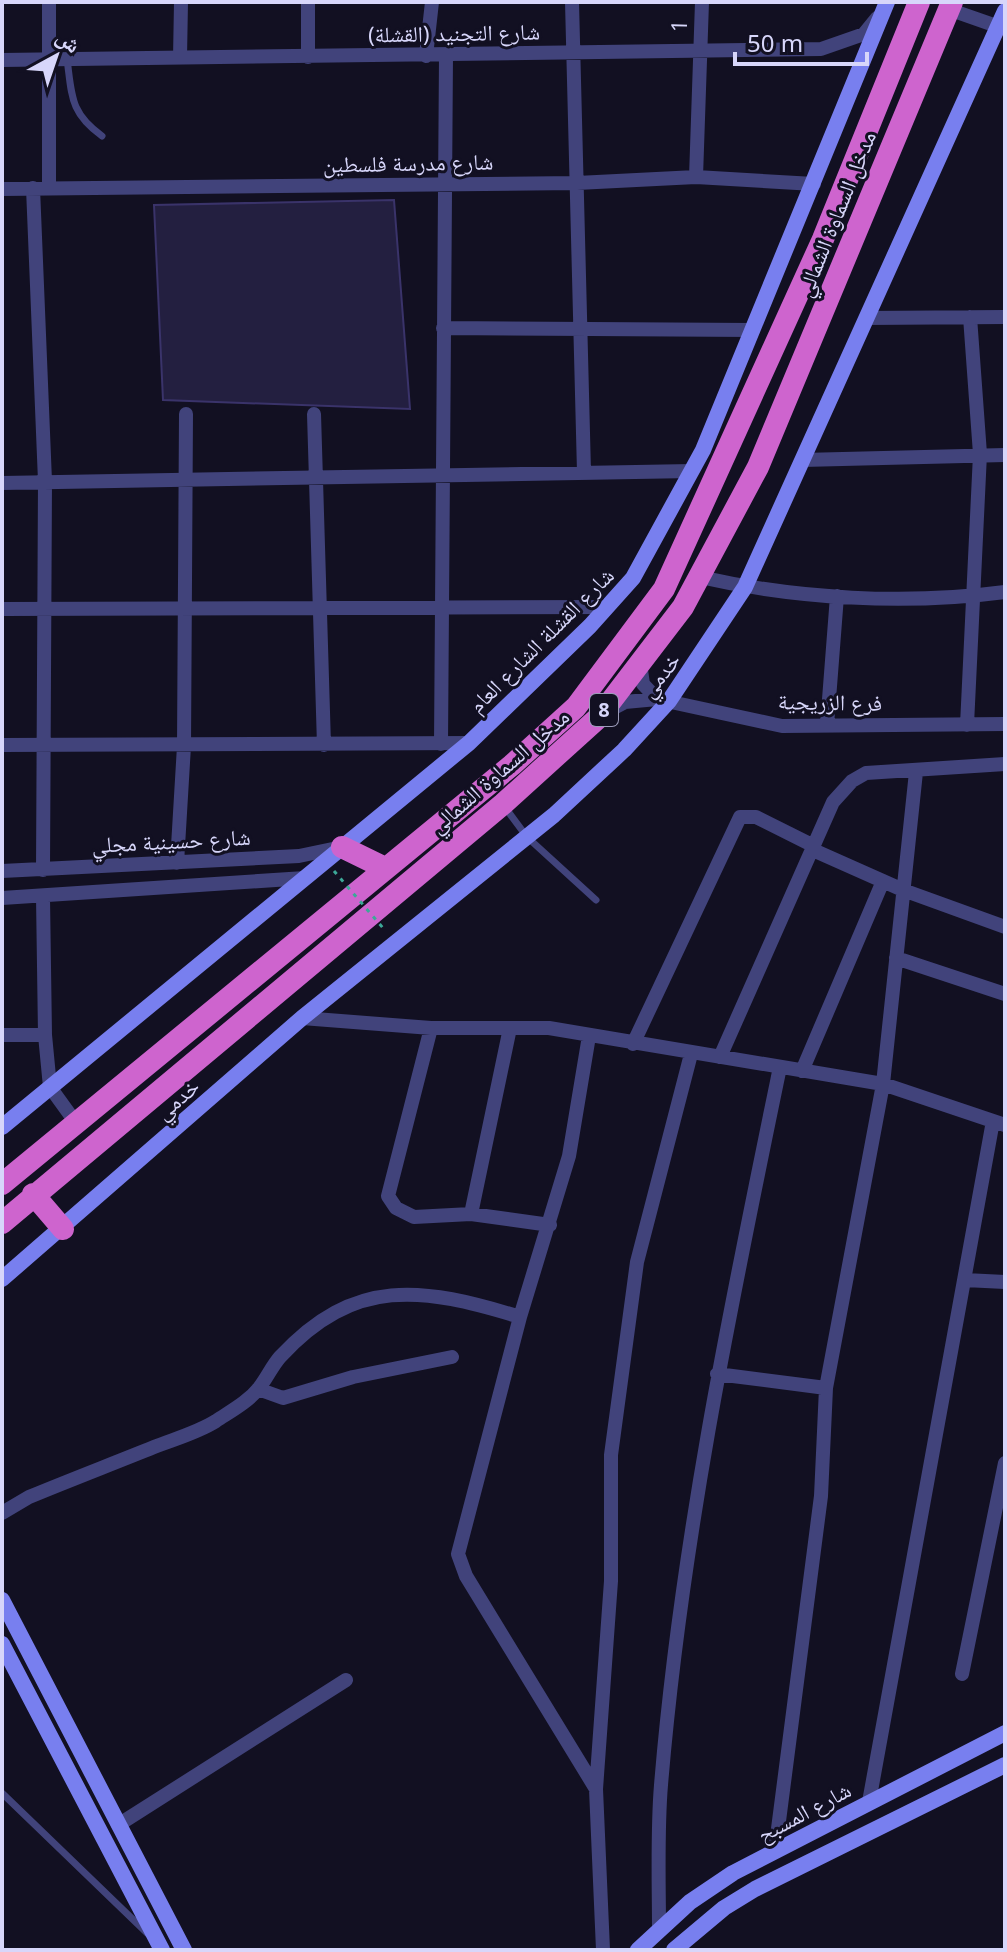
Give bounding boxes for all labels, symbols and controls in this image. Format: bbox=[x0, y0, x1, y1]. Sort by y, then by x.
north arrow bbox=[16, 16, 96, 96]
street label: شارع التجنيد (القشلة) bbox=[368, 16, 540, 48]
scale bar bbox=[735, 16, 867, 66]
street label: 1 bbox=[663, 19, 693, 33]
text: ش bbox=[51, 21, 88, 59]
text: 50 m bbox=[747, 26, 803, 59]
street label: مدخل السماوة الشمالي bbox=[788, 126, 885, 302]
street label: شارع مدرسة فلسطين bbox=[322, 146, 493, 178]
street label: شارع القشلة الشارع العام bbox=[461, 560, 620, 719]
street label: خدمي bbox=[632, 646, 689, 705]
street label: فرع الزريجية bbox=[778, 685, 883, 717]
road number: 8 bbox=[590, 694, 618, 726]
street label: مدخل السماوة الشمالي bbox=[422, 701, 577, 842]
street label: شارع حسينية مجلي bbox=[91, 821, 251, 863]
street label: خدمي bbox=[148, 1071, 207, 1129]
street label: شارع المسبح bbox=[751, 1774, 856, 1848]

